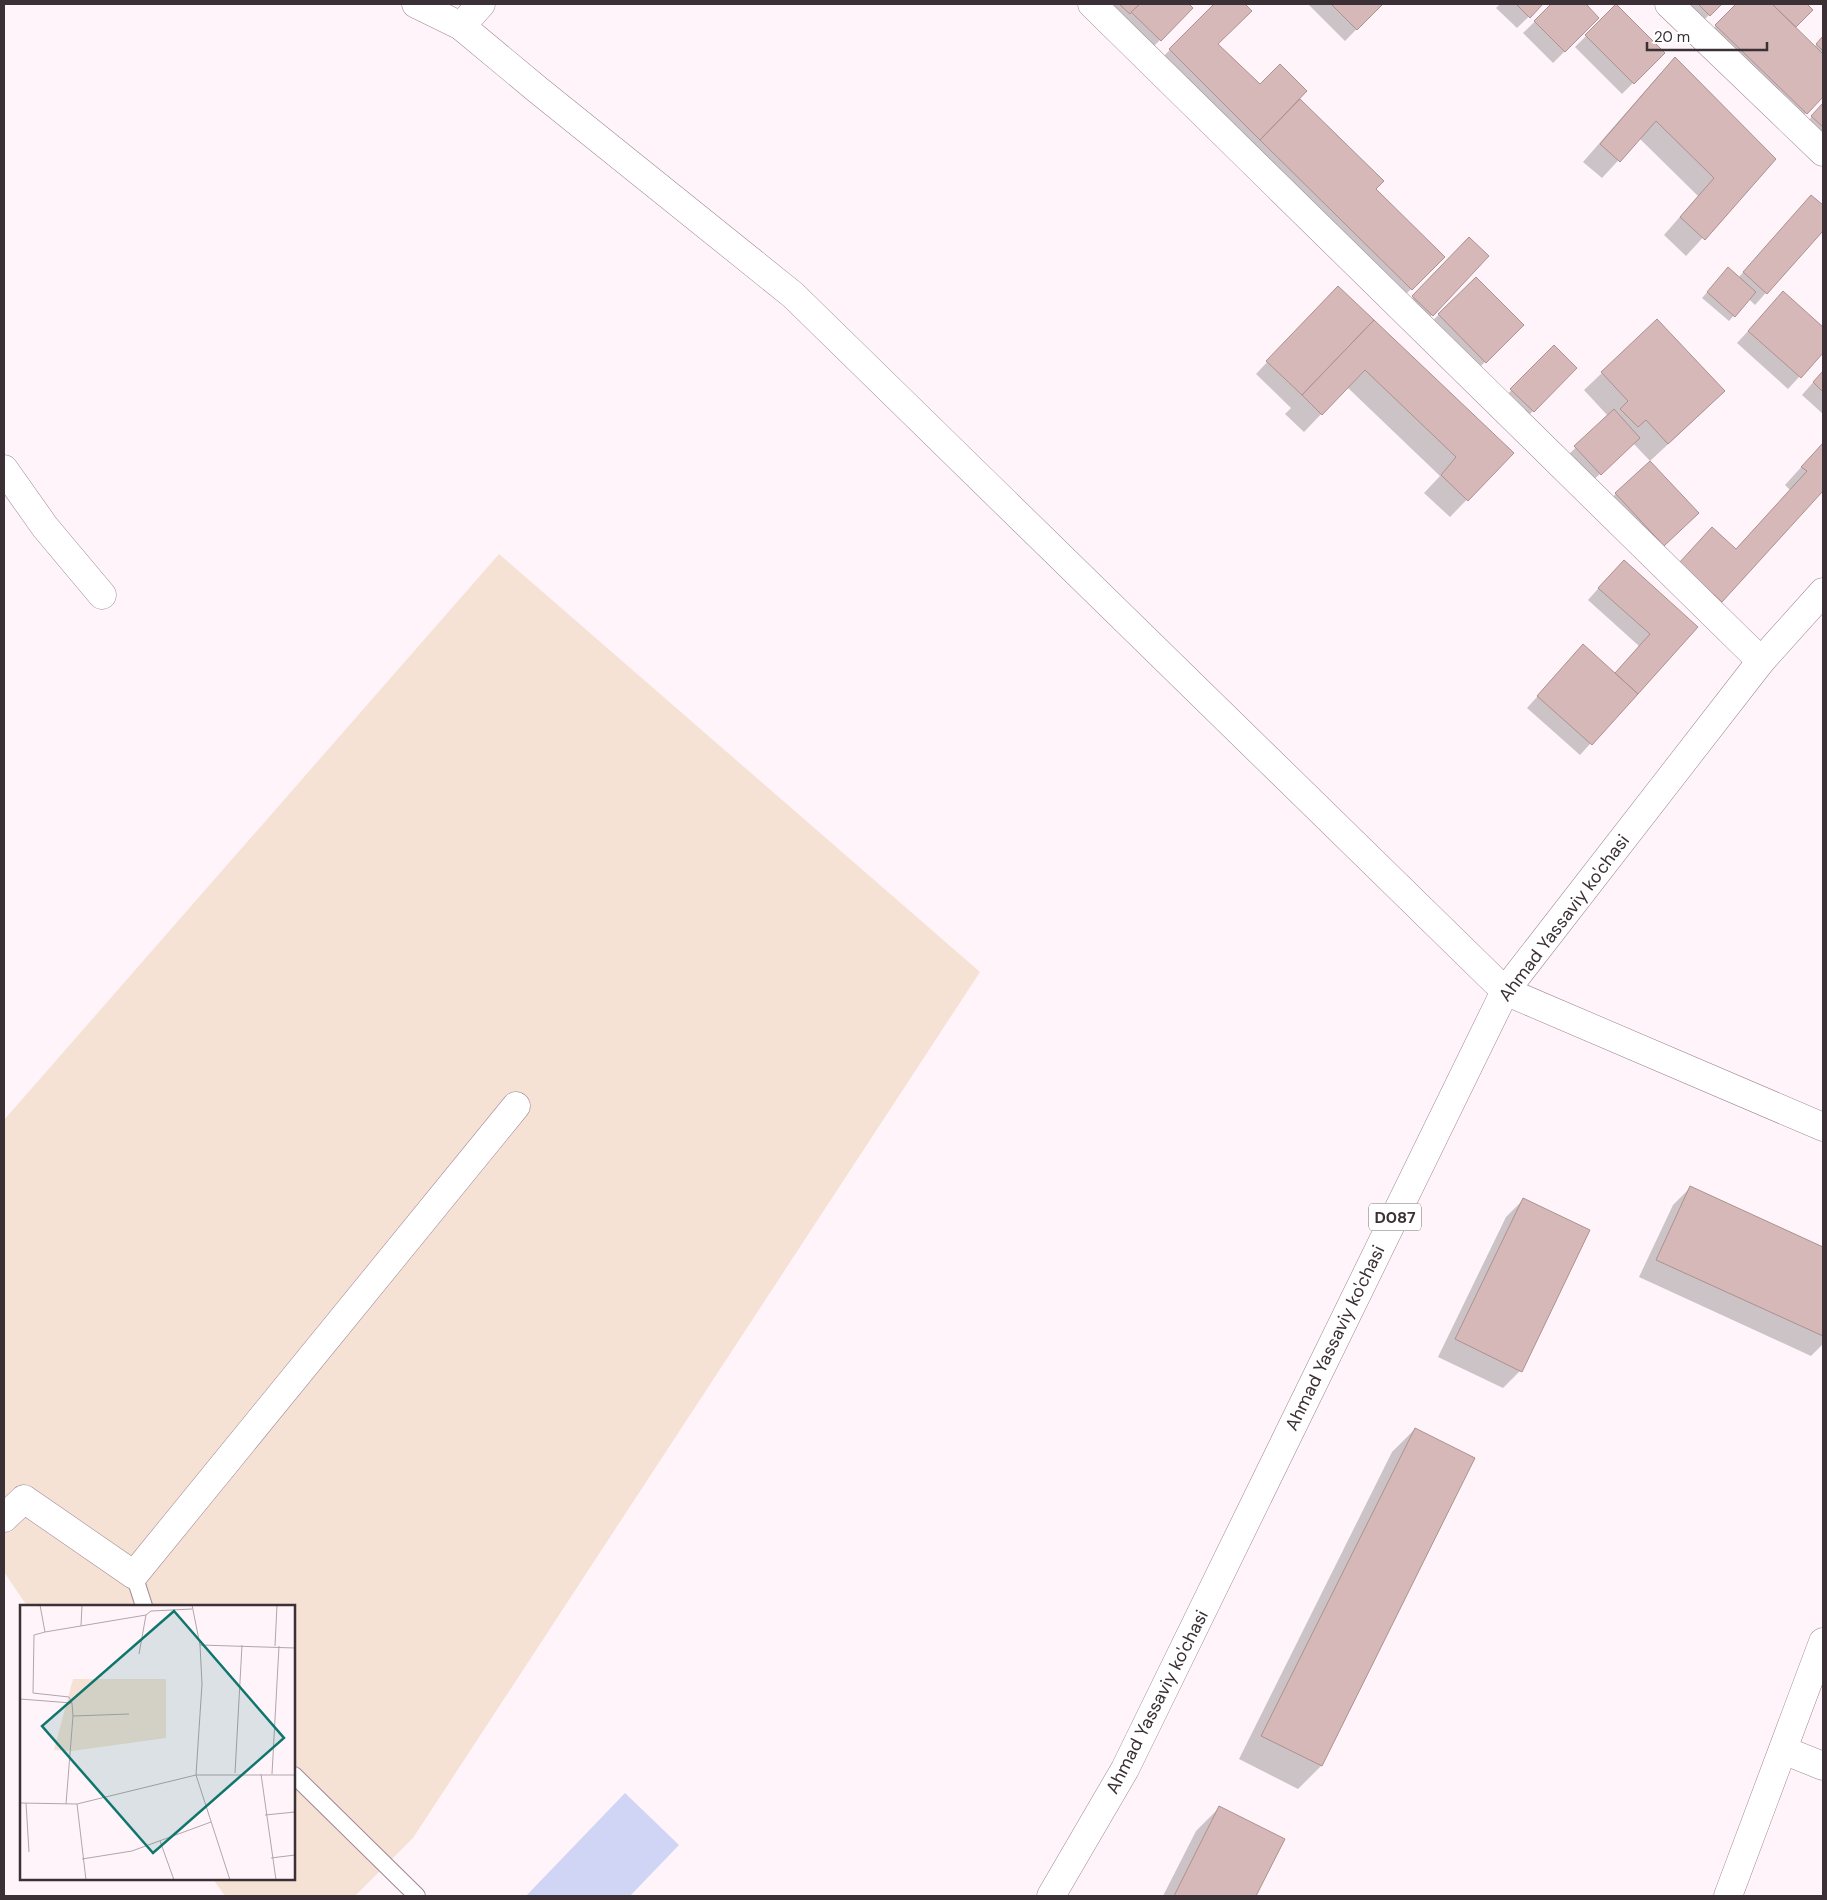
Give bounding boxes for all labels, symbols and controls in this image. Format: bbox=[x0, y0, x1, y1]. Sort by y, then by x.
scale bar bbox=[1647, 20, 1767, 52]
text: 20 m bbox=[1654, 27, 1690, 47]
street label: Ahmad Yassaviy ko'chasi bbox=[1493, 830, 1635, 1006]
road number: D087 bbox=[1369, 1204, 1421, 1230]
street label: Ahmad Yassaviy ko'chasi bbox=[1280, 1241, 1390, 1435]
inset map bbox=[20, 1605, 295, 1880]
street label: Ahmad Yassaviy ko'chasi bbox=[1100, 1606, 1214, 1798]

